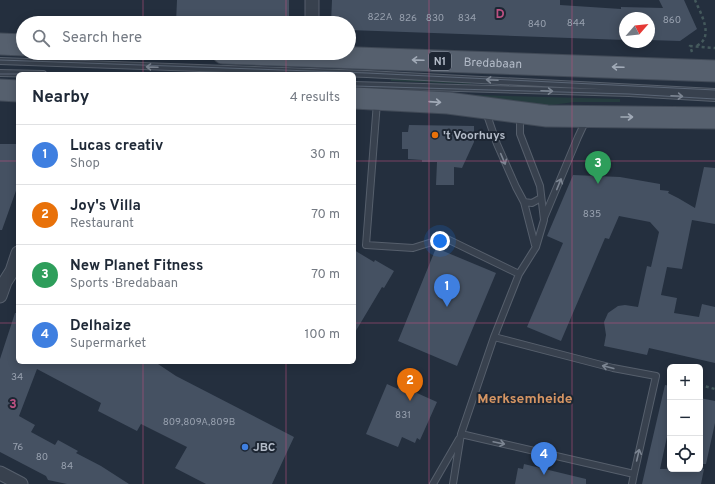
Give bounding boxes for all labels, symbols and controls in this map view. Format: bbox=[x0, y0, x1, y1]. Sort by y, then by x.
text: D bbox=[495, 7, 505, 23]
house number: 822A bbox=[368, 11, 393, 24]
house number: 826 bbox=[399, 12, 417, 25]
house number: 830 bbox=[426, 12, 444, 25]
house number: 834 bbox=[458, 12, 476, 25]
north arrow bbox=[619, 12, 655, 48]
house number: 860 bbox=[663, 14, 681, 27]
search box bbox=[16, 16, 356, 60]
house number: 844 bbox=[567, 17, 585, 30]
house number: 840 bbox=[528, 18, 546, 31]
icon: search bbox=[30, 27, 52, 49]
text: Search here bbox=[62, 29, 142, 48]
road number: N1 bbox=[429, 52, 451, 70]
street label: Bredabaan bbox=[463, 55, 522, 73]
one-way arrow bbox=[412, 56, 425, 64]
one-way arrow bbox=[146, 63, 159, 70]
one-way arrow bbox=[612, 63, 625, 71]
one-way arrow bbox=[486, 76, 499, 83]
text: Nearby bbox=[32, 87, 89, 109]
one-way arrow bbox=[540, 87, 553, 94]
text: 4 results bbox=[290, 90, 340, 106]
one-way arrow bbox=[670, 92, 683, 99]
one-way arrow bbox=[428, 99, 441, 106]
one-way arrow bbox=[620, 113, 633, 121]
place label: 't Voorhuys bbox=[443, 128, 506, 144]
marker: 't Voorhuys bbox=[430, 130, 440, 140]
text: Lucas creativ bbox=[70, 137, 163, 156]
text: 1 bbox=[42, 147, 48, 163]
text: 30 m bbox=[310, 147, 340, 163]
pin: 3 bbox=[585, 151, 611, 184]
one-way arrow bbox=[500, 152, 508, 164]
text: Shop bbox=[70, 156, 100, 172]
one-way arrow bbox=[555, 178, 563, 190]
text: Joy's Villa bbox=[70, 197, 141, 216]
text: 2 bbox=[41, 207, 49, 223]
text: 70 m bbox=[311, 207, 340, 223]
house number: 835 bbox=[583, 208, 601, 221]
text: Restaurant bbox=[70, 216, 134, 232]
your location bbox=[430, 231, 450, 251]
text: New Planet Fitness bbox=[70, 257, 203, 276]
text: 3 bbox=[41, 267, 49, 283]
text: 70 m bbox=[311, 267, 340, 283]
pin: 1 bbox=[434, 274, 460, 307]
text: Sports · Bredabaan bbox=[70, 276, 178, 292]
text: Delhaize bbox=[70, 317, 131, 336]
text: 4 bbox=[41, 327, 49, 343]
text: 100 m bbox=[304, 327, 340, 343]
text: Supermarket bbox=[70, 336, 146, 352]
one-way arrow bbox=[601, 363, 614, 370]
map controls bbox=[667, 364, 703, 472]
button: + bbox=[667, 364, 703, 400]
pin: 2 bbox=[397, 368, 423, 401]
house number: 34 bbox=[11, 371, 23, 384]
district label: Merksemheide bbox=[477, 391, 573, 408]
text: 3 bbox=[9, 397, 17, 413]
button: − bbox=[667, 400, 703, 436]
house number: 831 bbox=[395, 409, 411, 422]
house number: 809,809A,809B bbox=[163, 416, 235, 429]
button: locate bbox=[667, 436, 703, 472]
one-way arrow bbox=[493, 439, 506, 447]
place label: JBC bbox=[253, 440, 276, 456]
house number: 76 bbox=[13, 441, 23, 454]
marker: JBC bbox=[240, 442, 250, 452]
pin: 4 bbox=[531, 442, 557, 475]
one-way arrow bbox=[635, 449, 643, 462]
house number: 80 bbox=[36, 451, 48, 464]
house number: 84 bbox=[61, 460, 73, 473]

